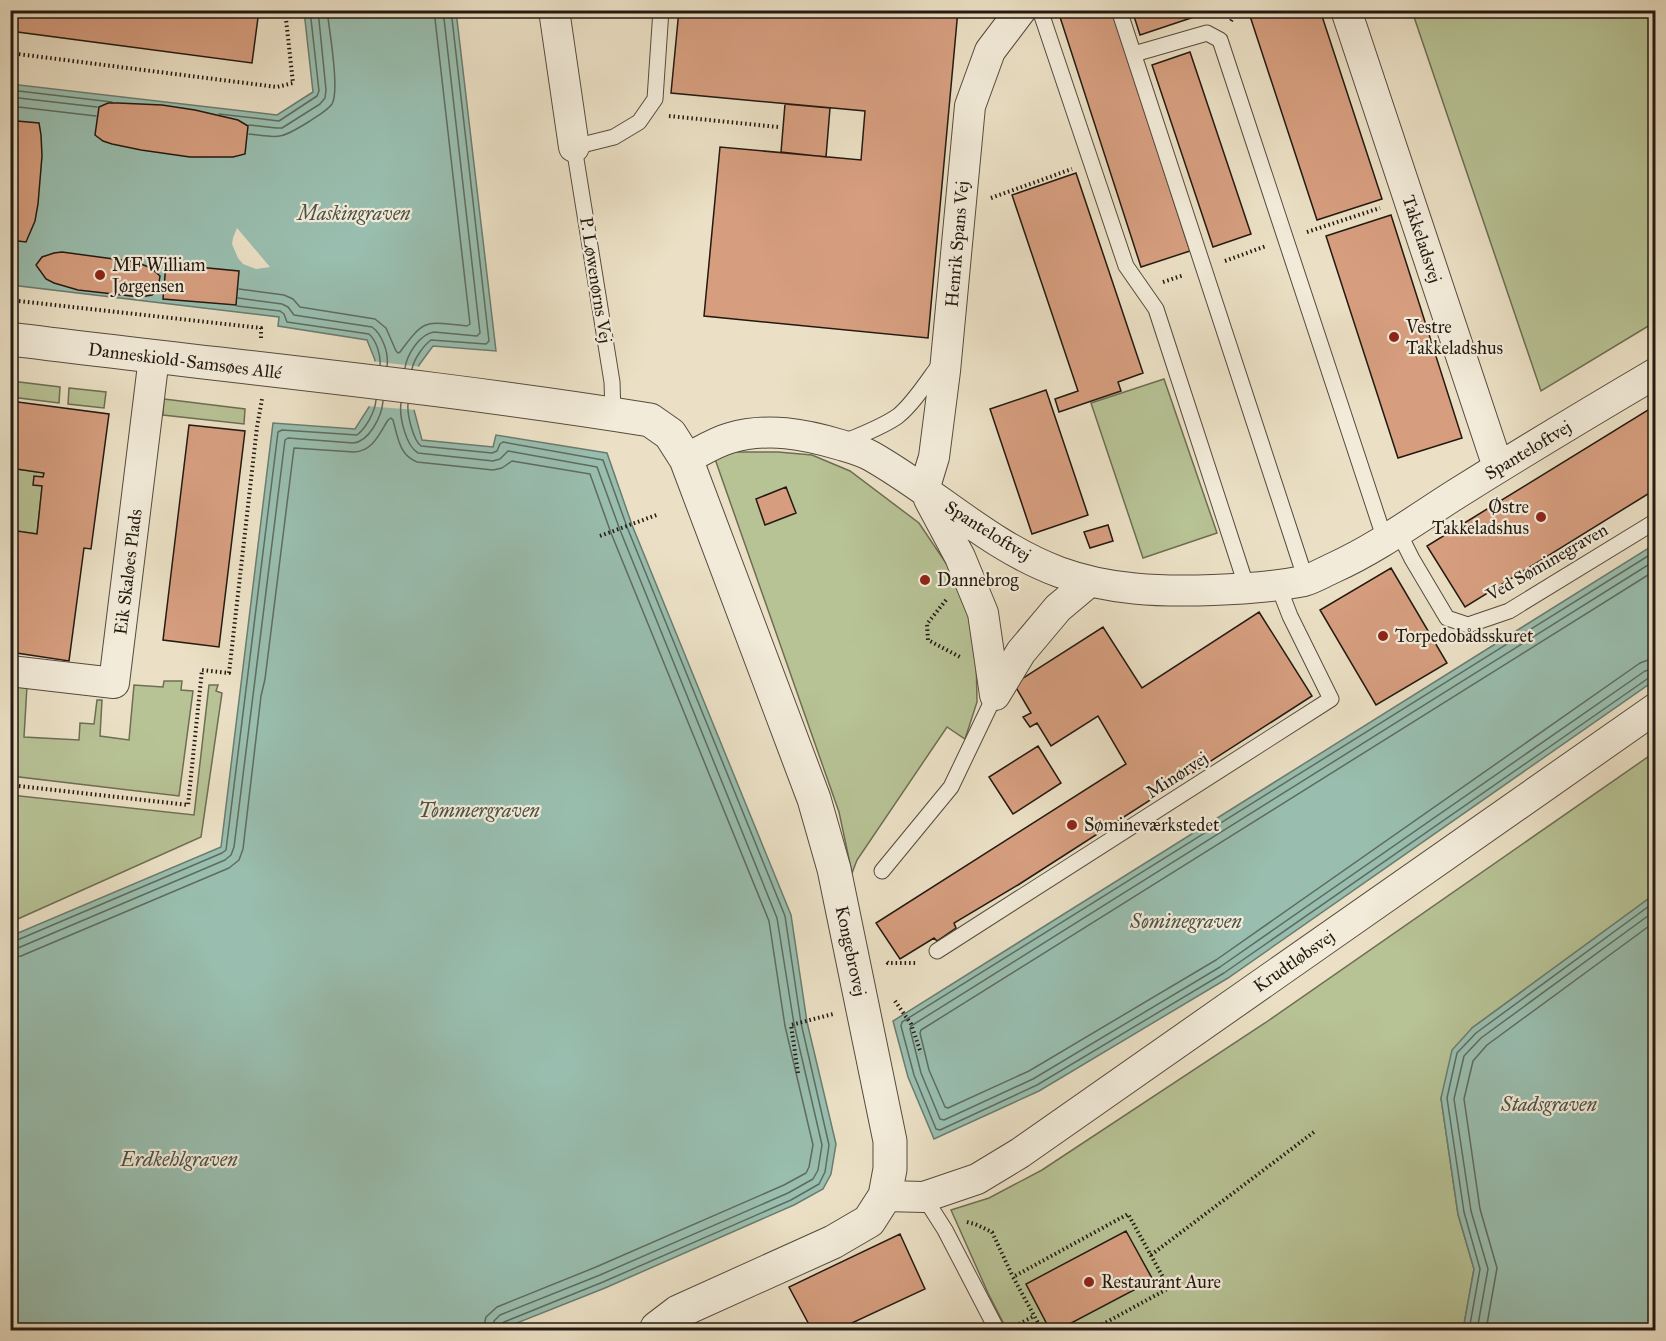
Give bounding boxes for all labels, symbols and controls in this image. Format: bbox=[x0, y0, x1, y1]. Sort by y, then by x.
street label: Henrik Spans Vej bbox=[941, 180, 973, 308]
street label: Takkeladsvej bbox=[1397, 192, 1447, 286]
water label: Maskingraven bbox=[295, 201, 411, 225]
street label: P. Løwenørns Vej bbox=[575, 215, 617, 345]
place label: MF William Jørgensen bbox=[110, 254, 206, 298]
marker: MF William Jørgensen bbox=[93, 268, 107, 282]
place label: Vestre Takkeladshus bbox=[1405, 316, 1503, 359]
marker: Vestre Takkeladshus bbox=[1387, 330, 1401, 344]
street label: Danneskiold-Samsøes Allé bbox=[87, 338, 284, 384]
street label: Spanteloftvej bbox=[1481, 416, 1575, 484]
street label: Spanteloftvej bbox=[941, 496, 1035, 566]
place label: Østre Takkeladshus bbox=[1432, 496, 1529, 539]
street label: Eik Skaløes Plads bbox=[109, 508, 147, 636]
marker: Østre Takkeladshus bbox=[1534, 510, 1548, 524]
street label: Ved Søminegraven bbox=[1481, 518, 1612, 607]
place label: Dannebrog bbox=[937, 569, 1019, 592]
marker: Dannebrog bbox=[918, 573, 932, 587]
place label: Torpedobådsskuret bbox=[1395, 625, 1534, 647]
marker: Torpedobådsskuret bbox=[1376, 629, 1390, 643]
street label: Minørvej bbox=[1142, 747, 1212, 803]
water label: Tømmergraven bbox=[418, 798, 540, 822]
place label: Sømineværkstedet bbox=[1084, 814, 1220, 836]
marker: Sømineværkstedet bbox=[1065, 818, 1079, 832]
street label: Kongebrovej bbox=[830, 904, 871, 999]
water label: Søminegraven bbox=[1129, 909, 1242, 933]
street label: Krudtløbsvej bbox=[1249, 925, 1339, 997]
water label: Stadsgraven bbox=[1500, 1092, 1598, 1116]
water label: Erdkehlgraven bbox=[119, 1147, 238, 1171]
place label: Restaurant Aure bbox=[1101, 1271, 1221, 1293]
marker: Restaurant Aure bbox=[1082, 1275, 1096, 1289]

